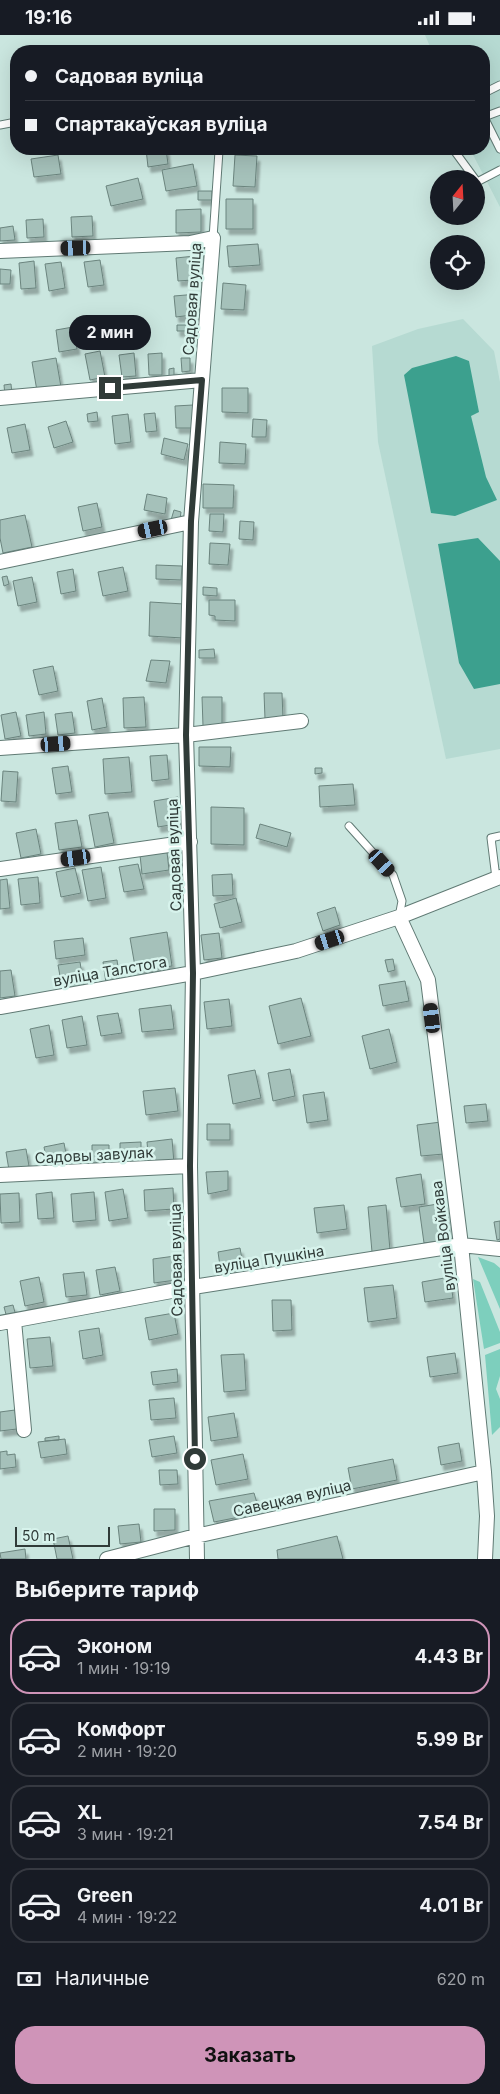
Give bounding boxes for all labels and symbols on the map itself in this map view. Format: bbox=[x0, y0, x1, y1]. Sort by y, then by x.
north arrow bbox=[430, 170, 485, 225]
car bbox=[60, 240, 91, 256]
street label: Садовая вуліца bbox=[179, 242, 205, 356]
callout: 2 мин bbox=[69, 315, 151, 351]
route end bbox=[99, 377, 121, 399]
car bbox=[136, 519, 169, 539]
car bbox=[40, 735, 71, 753]
street label: Садовая вуліца bbox=[163, 798, 185, 912]
car bbox=[366, 847, 397, 879]
car bbox=[60, 848, 91, 868]
car bbox=[313, 928, 346, 952]
street label: вуліца Талстога bbox=[52, 952, 168, 990]
car bbox=[422, 1002, 441, 1034]
street label: Садовы завулак bbox=[34, 1142, 154, 1168]
street label: вуліца Войкава bbox=[427, 1180, 459, 1292]
street label: Садовая вуліца bbox=[166, 1203, 186, 1317]
street label: вуліца Пушкіна bbox=[213, 1241, 325, 1277]
route start bbox=[184, 1448, 206, 1470]
street label: Савецкая вуліца bbox=[231, 1475, 353, 1521]
scale bar bbox=[15, 1524, 110, 1547]

